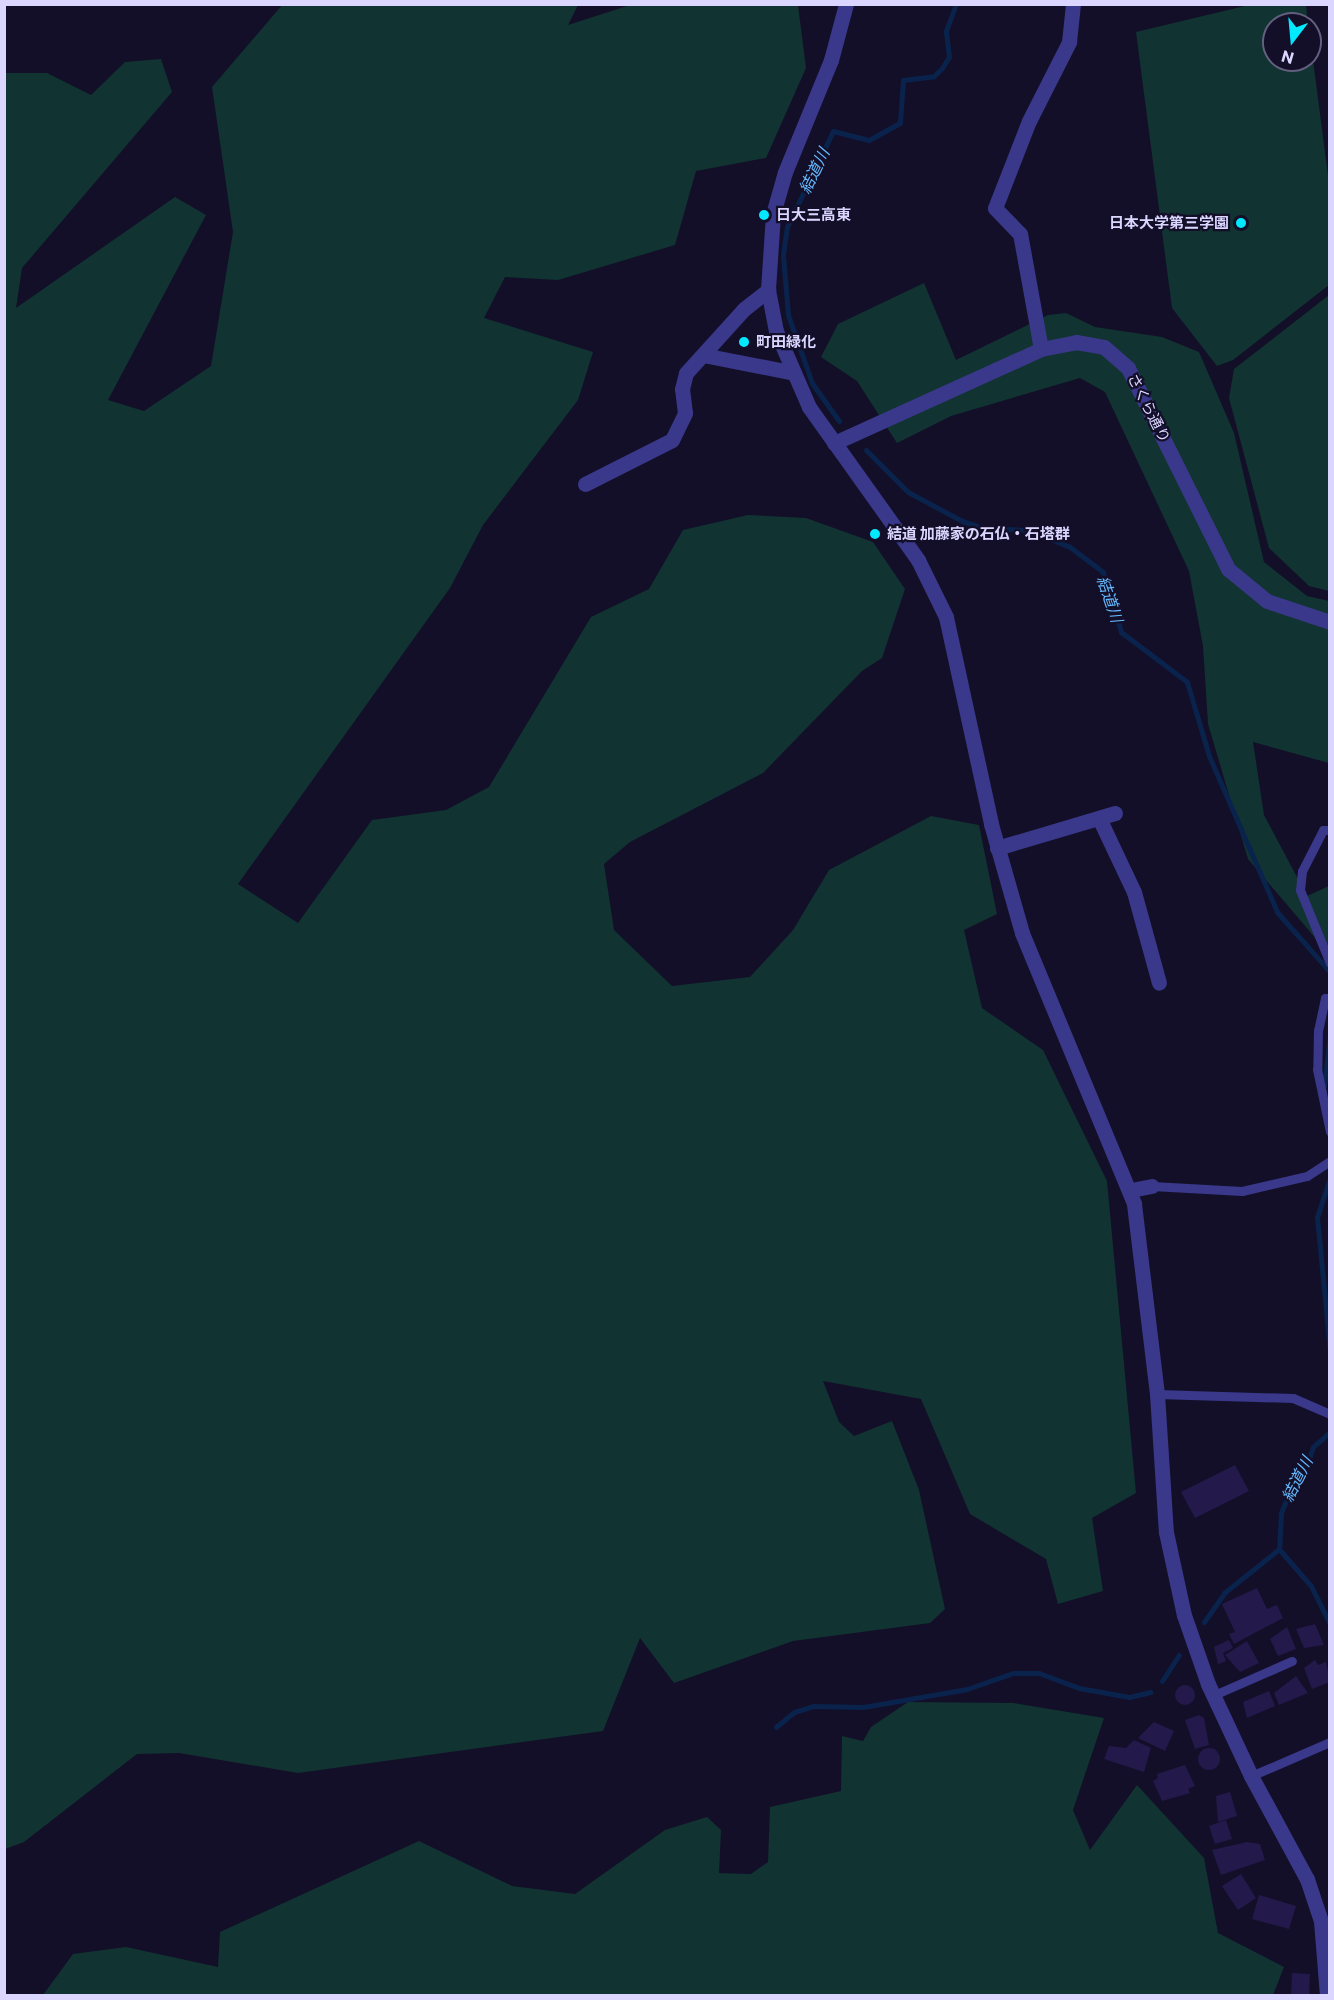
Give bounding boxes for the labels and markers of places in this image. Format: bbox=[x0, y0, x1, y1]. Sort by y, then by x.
place label: 日大三高東 bbox=[776, 206, 851, 224]
marker: 日大三高東 bbox=[757, 208, 771, 222]
place label: 日本大学第三学園 bbox=[1109, 214, 1229, 232]
marker: 日本大学第三学園 bbox=[1234, 216, 1248, 230]
place label: 町田緑化 bbox=[756, 333, 816, 351]
marker: 町田緑化 bbox=[737, 335, 751, 349]
place label: 結道 加藤家の石仏・石塔群 bbox=[887, 525, 1070, 543]
marker: 結道 加藤家の石仏・石塔群 bbox=[868, 527, 882, 541]

